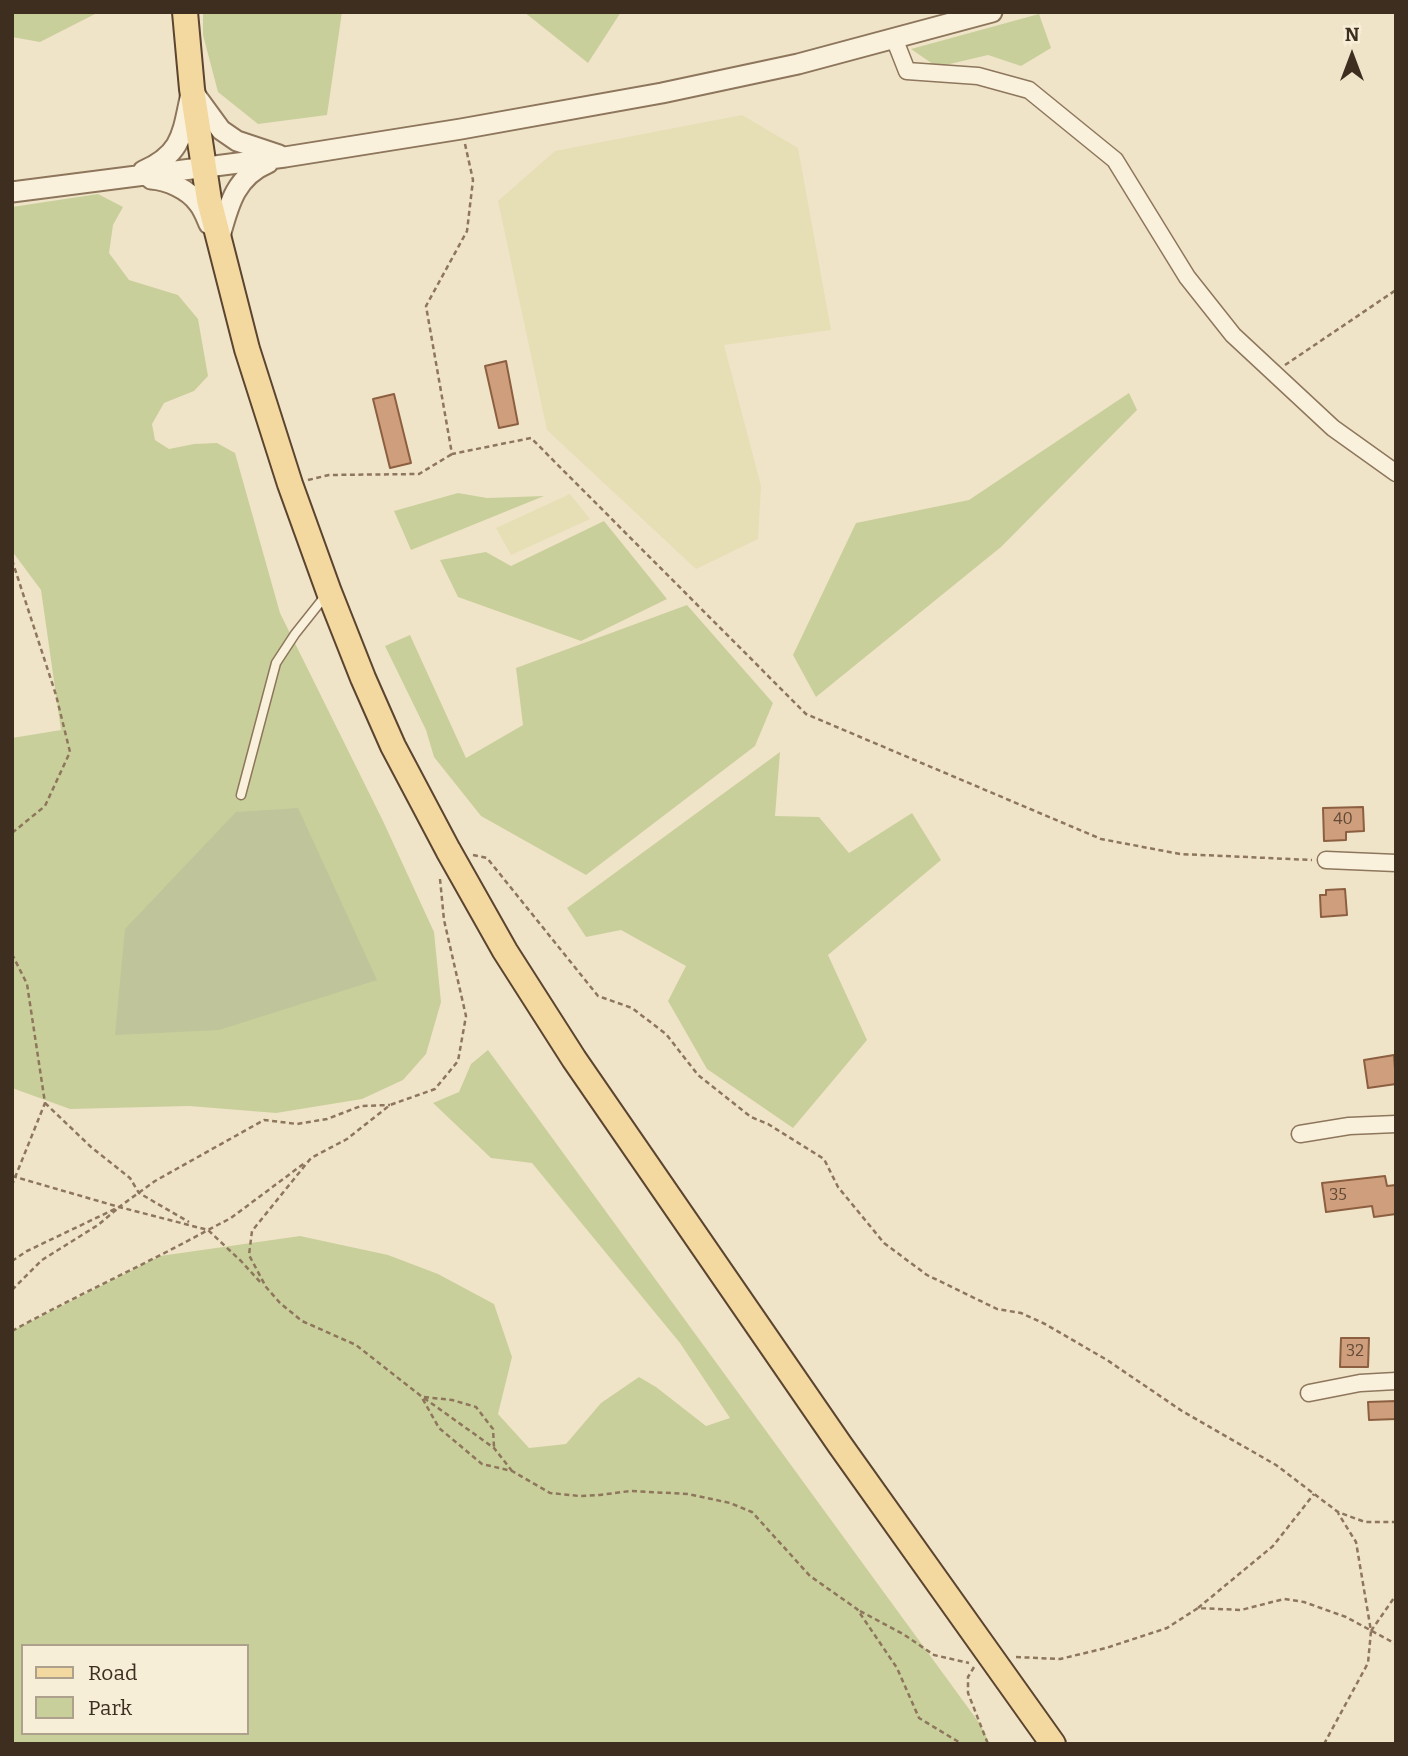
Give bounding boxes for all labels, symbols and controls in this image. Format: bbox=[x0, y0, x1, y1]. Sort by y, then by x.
north arrow bbox=[1317, 21, 1387, 91]
text: N bbox=[1345, 23, 1359, 46]
house number: 40 bbox=[1333, 810, 1353, 830]
house number: 35 bbox=[1329, 1186, 1347, 1206]
house number: 32 bbox=[1346, 1342, 1364, 1362]
legend bbox=[21, 1644, 248, 1735]
text: Road bbox=[88, 1660, 137, 1686]
text: Park bbox=[88, 1695, 132, 1721]

